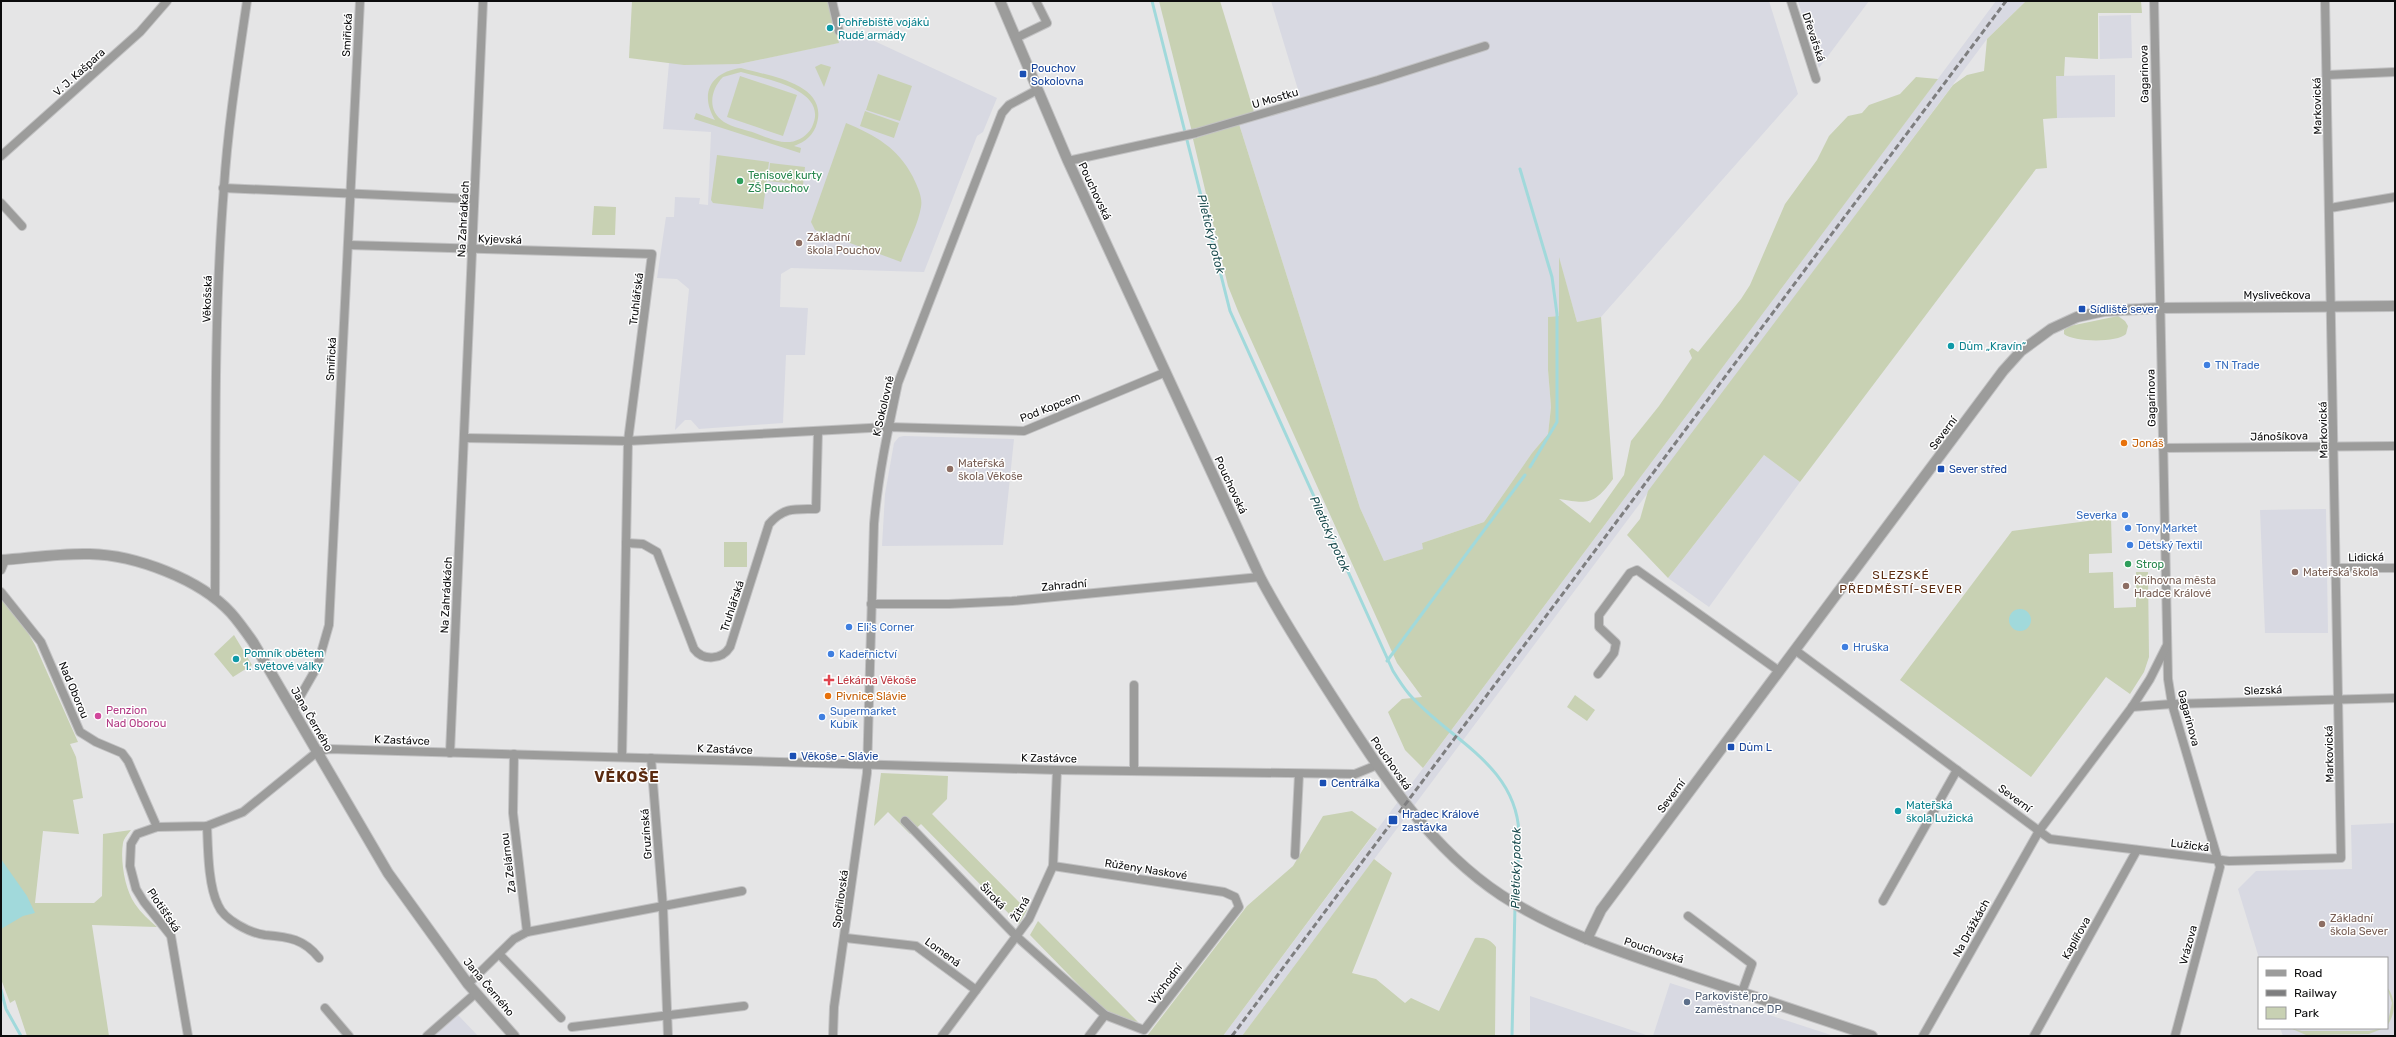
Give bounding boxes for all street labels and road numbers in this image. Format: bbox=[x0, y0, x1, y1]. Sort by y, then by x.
street label: Dřevařská bbox=[1799, 11, 1828, 63]
street label: Smiřická bbox=[340, 13, 355, 57]
street label: Gagarinova bbox=[2137, 45, 2152, 103]
street label: V. J. Kašpara bbox=[51, 46, 108, 99]
street label: Markovická bbox=[2311, 77, 2324, 135]
street label: U Mostku bbox=[1250, 86, 1300, 111]
street label: Pouchovská bbox=[1076, 160, 1114, 222]
street label: Na Zahrádkách bbox=[455, 180, 472, 258]
street label: Kyjevská bbox=[478, 232, 522, 247]
street label: Truhlářská bbox=[627, 272, 646, 326]
street label: Věkošská bbox=[200, 275, 215, 323]
street label: Myslivečkova bbox=[2243, 289, 2311, 302]
street label: Smiřická bbox=[324, 337, 339, 381]
street label: Gagarinova bbox=[2144, 369, 2159, 427]
street label: K Sokolovně bbox=[870, 375, 897, 438]
street label: Pod Kopcem bbox=[1018, 390, 1082, 425]
street label: Markovická bbox=[2317, 401, 2330, 459]
street label: Severní bbox=[1927, 413, 1961, 453]
street label: Jánošíkova bbox=[2250, 429, 2308, 444]
street label: Pouchovská bbox=[1212, 454, 1250, 516]
street label: Lidická bbox=[2348, 551, 2384, 564]
street label: Na Zahrádkách bbox=[438, 556, 455, 634]
street label: Zahradní bbox=[1041, 577, 1089, 594]
street label: Truhlářská bbox=[718, 579, 747, 633]
street label: Nad Oborou bbox=[56, 660, 91, 720]
street label: Slezská bbox=[2244, 683, 2282, 698]
street label: Jana Černého bbox=[288, 685, 335, 754]
street label: Gagarinova bbox=[2175, 689, 2202, 748]
street label: Markovická bbox=[2323, 725, 2336, 783]
street label: K Zastávce bbox=[374, 733, 430, 748]
street label: Pouchovská bbox=[1367, 734, 1414, 792]
street label: K Zastávce bbox=[697, 742, 753, 757]
street label: K Zastávce bbox=[1021, 752, 1077, 765]
street label: Severní bbox=[1655, 776, 1689, 816]
street label: Severní bbox=[1995, 782, 2035, 816]
street label: Gruzínská bbox=[638, 808, 655, 860]
street label: Za Zelárnou bbox=[498, 832, 519, 894]
street label: Lužická bbox=[2170, 837, 2210, 854]
street label: Růženy Naskové bbox=[1104, 857, 1188, 882]
street label: Spořilovská bbox=[830, 869, 851, 929]
street label: Široká bbox=[977, 880, 1008, 912]
street label: Plotišťská bbox=[144, 886, 183, 935]
street label: Žitná bbox=[1008, 895, 1033, 924]
street label: Na Drážkách bbox=[1950, 897, 1993, 959]
street label: Kaplířova bbox=[2059, 915, 2093, 962]
street label: Vrázova bbox=[2177, 924, 2200, 966]
street label: Lomená bbox=[922, 935, 963, 970]
street label: Pouchovská bbox=[1622, 935, 1685, 966]
street label: Jana Černého bbox=[461, 956, 517, 1019]
street label: Východní bbox=[1146, 960, 1186, 1007]

